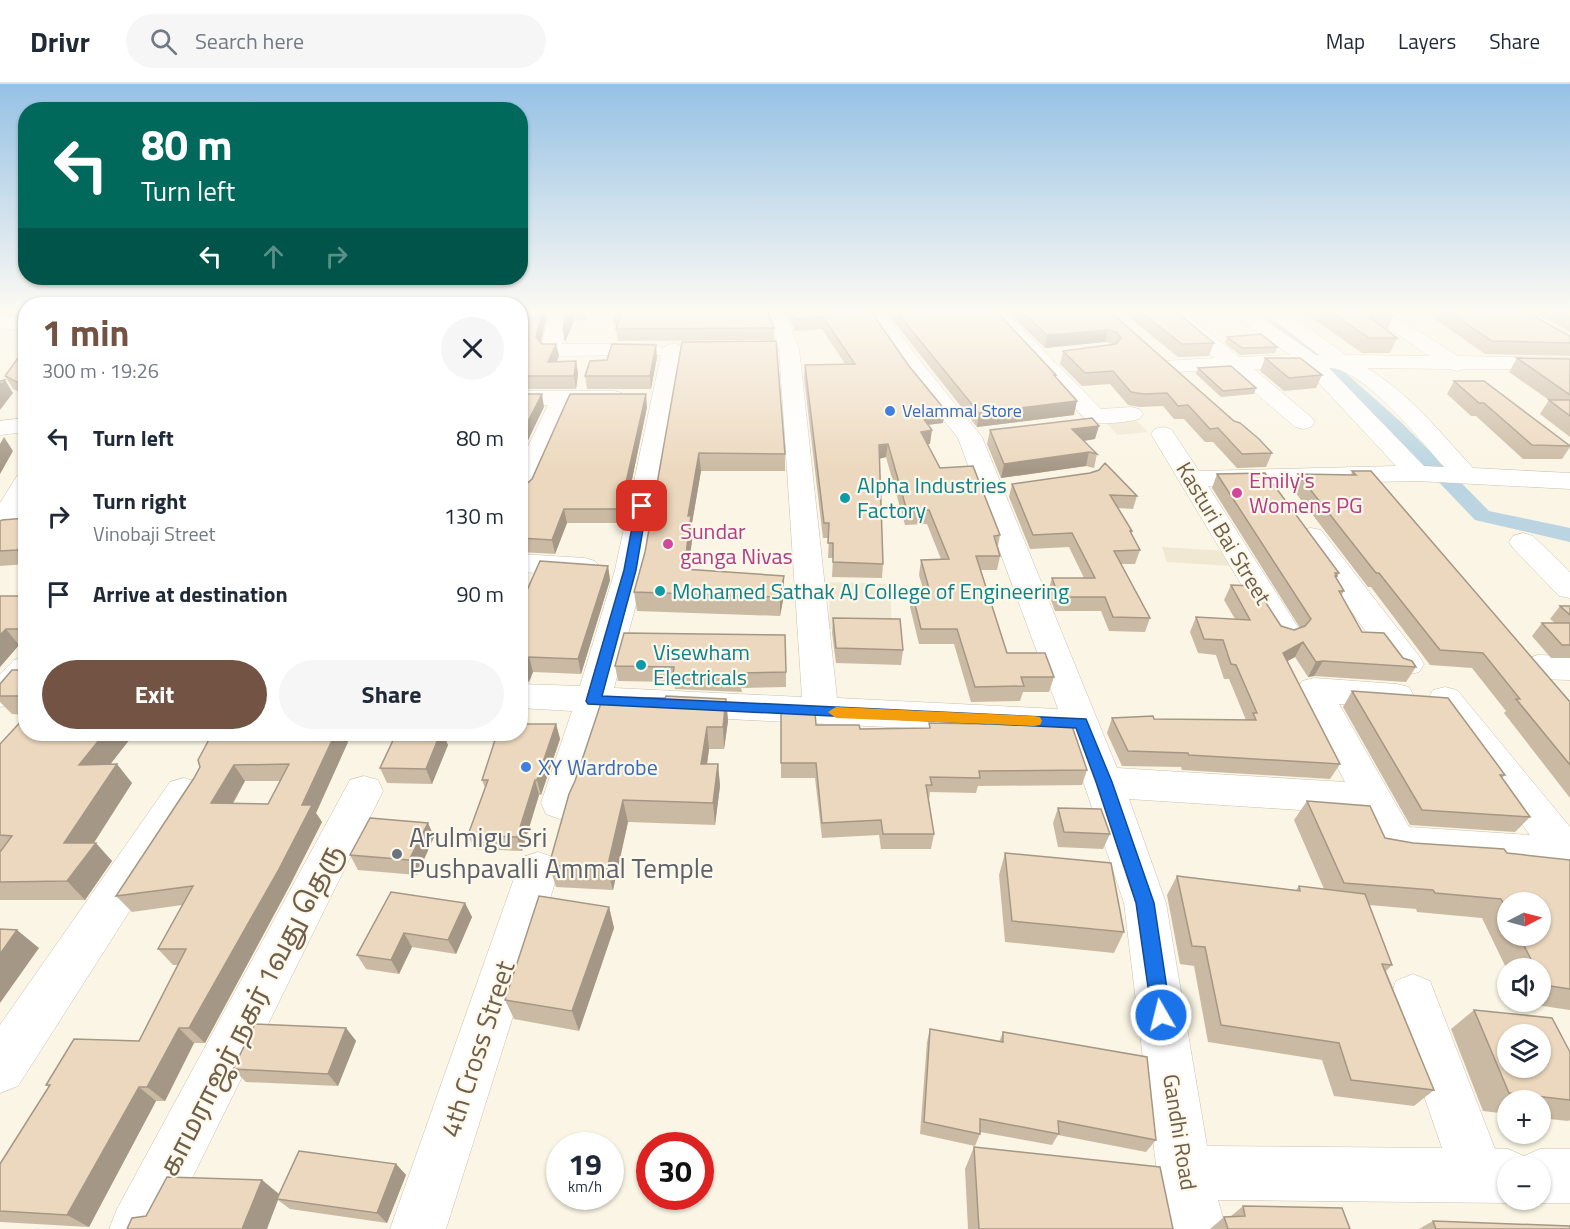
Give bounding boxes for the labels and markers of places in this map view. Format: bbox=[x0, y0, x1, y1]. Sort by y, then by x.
place label: Velammal Store bbox=[902, 397, 1022, 424]
marker: Velammal Store bbox=[883, 404, 897, 418]
place label: Emily's Womens PG bbox=[1249, 463, 1363, 522]
place label: Alpha Industries Factory bbox=[857, 468, 1007, 527]
pin bbox=[616, 480, 667, 531]
marker: Emily's Womens PG bbox=[1230, 486, 1244, 500]
marker: Alpha Industries Factory bbox=[838, 491, 852, 505]
place label: Sundar ganga Nivas bbox=[680, 514, 793, 573]
marker: Sundar ganga Nivas bbox=[661, 537, 675, 551]
place label: Mohamed Sathak AJ College of Engineering bbox=[672, 574, 1069, 608]
marker: Mohamed Sathak AJ College of Engineering bbox=[653, 584, 667, 598]
place label: Visewham Electricals bbox=[653, 635, 750, 694]
marker: Visewham Electricals bbox=[634, 658, 648, 672]
place label: XY Wardrobe bbox=[538, 750, 658, 784]
marker: XY Wardrobe bbox=[519, 760, 533, 774]
place label: Arulmigu Sri Pushpavalli Ammal Temple bbox=[409, 816, 714, 888]
marker: Arulmigu Sri Pushpavalli Ammal Temple bbox=[390, 847, 404, 861]

